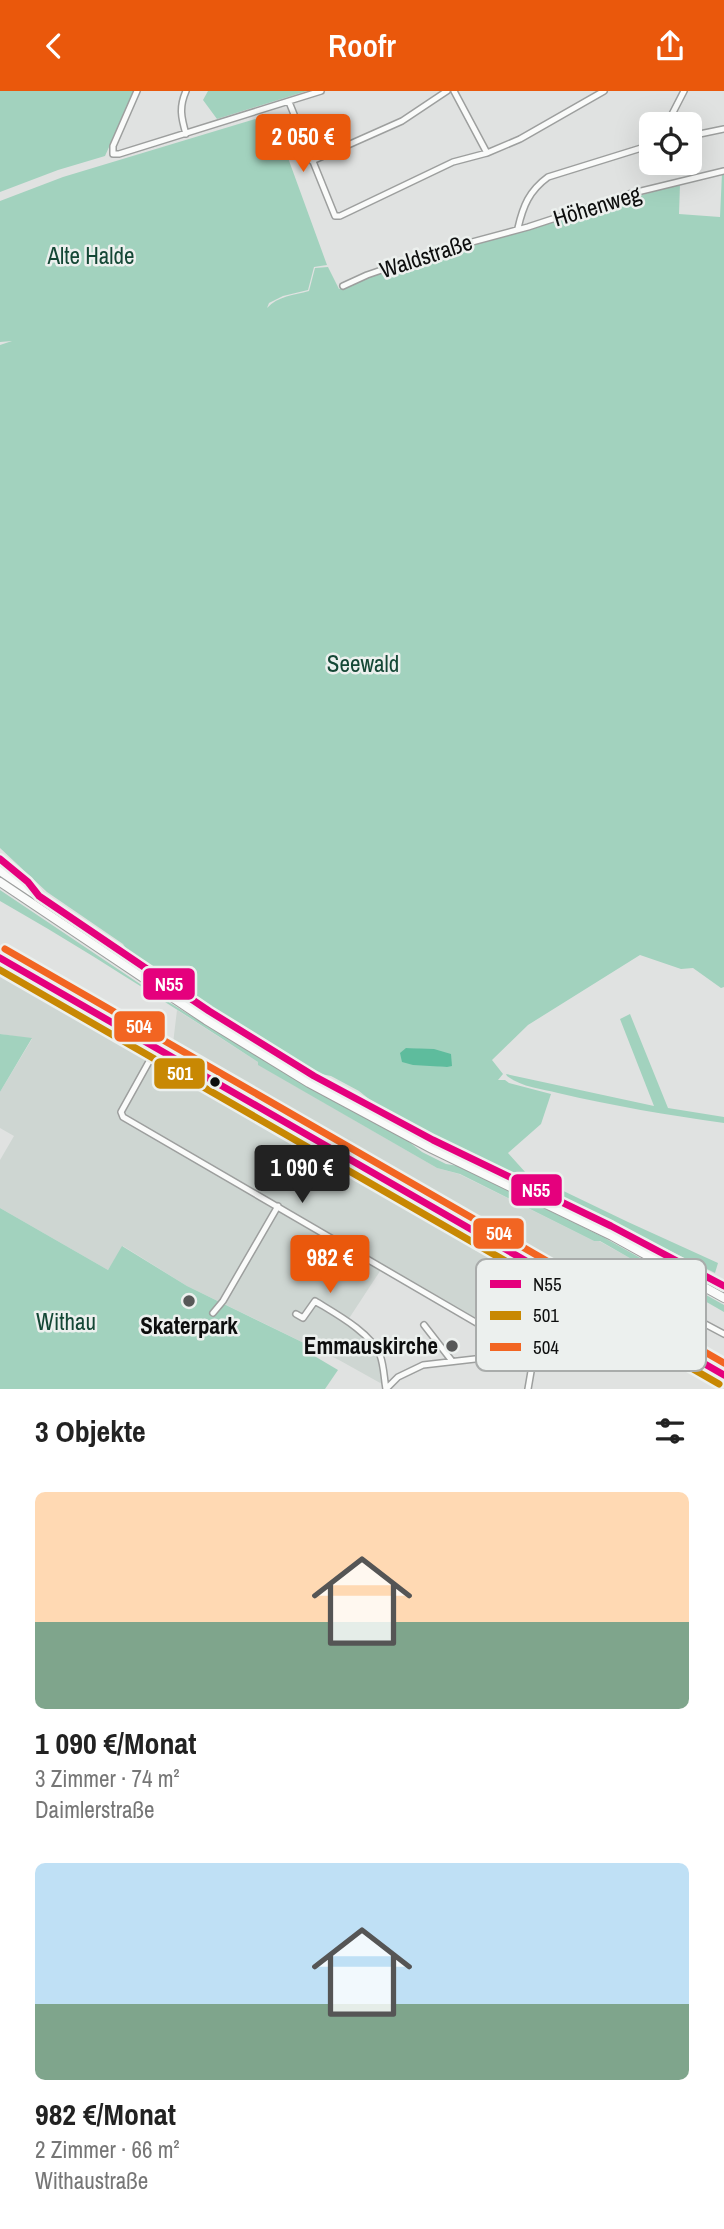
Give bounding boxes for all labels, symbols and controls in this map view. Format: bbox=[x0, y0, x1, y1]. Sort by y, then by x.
text: Roofr bbox=[328, 24, 396, 67]
icon: back bbox=[35, 27, 73, 65]
icon: share bbox=[651, 27, 689, 65]
map controls bbox=[639, 112, 702, 175]
button: locate bbox=[639, 112, 702, 175]
pin: 2 050 € bbox=[238, 115, 368, 174]
text: 2 050 € bbox=[272, 121, 334, 152]
street label: Höhenweg bbox=[549, 177, 645, 234]
street label: Waldstraße bbox=[376, 226, 476, 285]
park label: Alte Halde bbox=[46, 240, 135, 271]
park label: Seewald bbox=[327, 648, 399, 679]
line badge: N55 bbox=[142, 967, 196, 1001]
text: N55 bbox=[155, 971, 184, 997]
line badge: 504 bbox=[113, 1010, 166, 1043]
text: 504 bbox=[126, 1013, 152, 1039]
line badge: 501 bbox=[153, 1057, 206, 1090]
text: 501 bbox=[167, 1060, 193, 1086]
unlabelled marker bbox=[208, 1075, 222, 1089]
pin: 1 090 € bbox=[237, 1145, 367, 1205]
text: 1 090 € bbox=[271, 1152, 333, 1183]
line badge: N55 bbox=[510, 1173, 563, 1207]
text: N55 bbox=[522, 1177, 551, 1203]
line badge: 504 bbox=[472, 1217, 525, 1250]
text: 504 bbox=[486, 1220, 512, 1246]
pin: 982 € bbox=[281, 1235, 379, 1295]
text: 982 € bbox=[306, 1242, 354, 1273]
legend bbox=[476, 1259, 706, 1371]
text: N55 bbox=[533, 1271, 562, 1297]
marker: Skaterpark bbox=[181, 1293, 197, 1309]
text: 501 bbox=[533, 1302, 559, 1328]
park label: Withau bbox=[36, 1306, 96, 1337]
place label: Skaterpark bbox=[140, 1310, 238, 1341]
place label: Emmauskirche bbox=[304, 1330, 438, 1361]
text: 504 bbox=[533, 1334, 559, 1360]
marker: Emmauskirche bbox=[444, 1338, 460, 1354]
text: 3 Objekte bbox=[35, 1411, 146, 1451]
icon: filters bbox=[651, 1412, 689, 1450]
icon: home bbox=[299, 1538, 425, 1664]
text: 1 090 €/Monat bbox=[35, 1723, 196, 1763]
text: 3 Zimmer · 74 m² bbox=[35, 1763, 180, 1794]
text: Daimlerstraße bbox=[35, 1794, 154, 1825]
icon: home bbox=[299, 1909, 425, 2035]
text: 982 €/Monat bbox=[35, 2094, 176, 2134]
text: 2 Zimmer · 66 m² bbox=[35, 2134, 180, 2165]
text: Withaustraße bbox=[35, 2165, 148, 2196]

